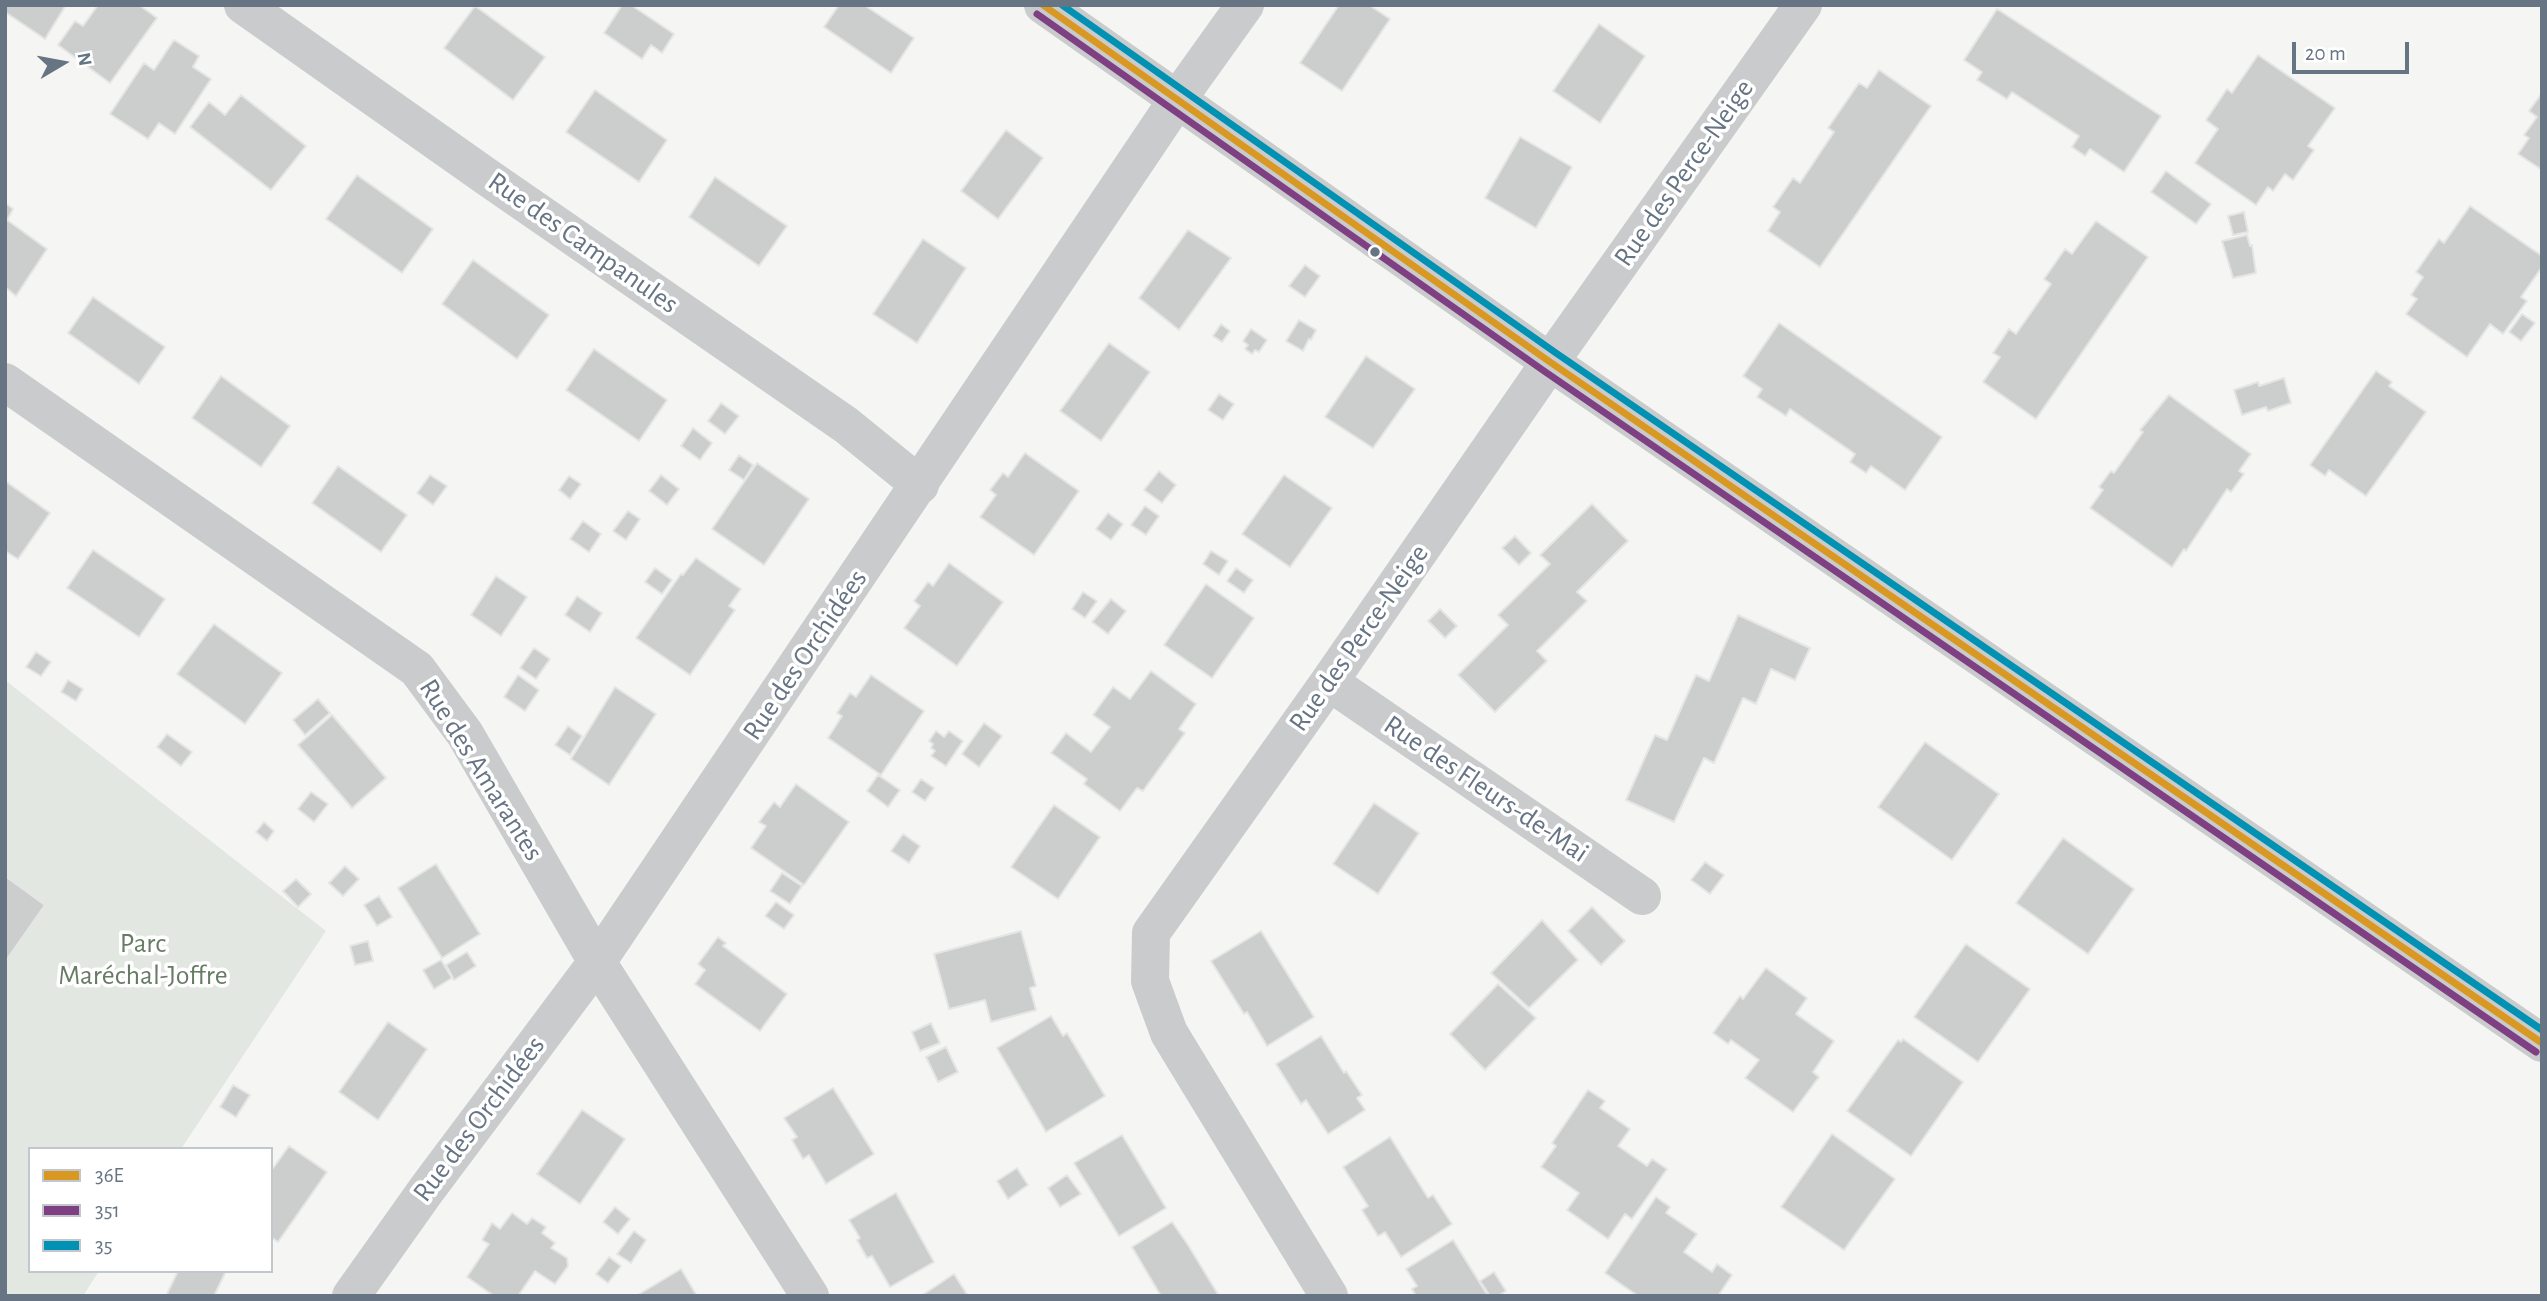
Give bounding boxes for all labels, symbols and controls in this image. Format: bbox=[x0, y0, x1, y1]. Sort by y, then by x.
north arrow bbox=[28, 28, 98, 98]
scale bar bbox=[2295, 28, 2412, 72]
text: 20 m bbox=[2305, 43, 2346, 64]
text: N bbox=[74, 51, 95, 67]
street label: Rue des Perce-Neige bbox=[1607, 73, 1761, 273]
street label: Rue des Campanules bbox=[481, 165, 685, 321]
unlabelled marker bbox=[1368, 245, 1382, 259]
street label: Rue des Perce-Neige bbox=[1282, 538, 1436, 738]
street label: Rue des Orchidées bbox=[736, 563, 874, 747]
street label: Rue des Amarantes bbox=[412, 673, 550, 867]
street label: Rue des Fleurs-de-Mai bbox=[1377, 708, 1595, 870]
park label: Parc Maréchal-Joffre bbox=[58, 927, 228, 993]
street label: Rue des Orchidées bbox=[406, 1030, 552, 1208]
legend bbox=[28, 1147, 273, 1273]
text: 36E bbox=[95, 1165, 124, 1186]
text: 351 bbox=[95, 1200, 120, 1221]
text: 35 bbox=[95, 1235, 112, 1256]

